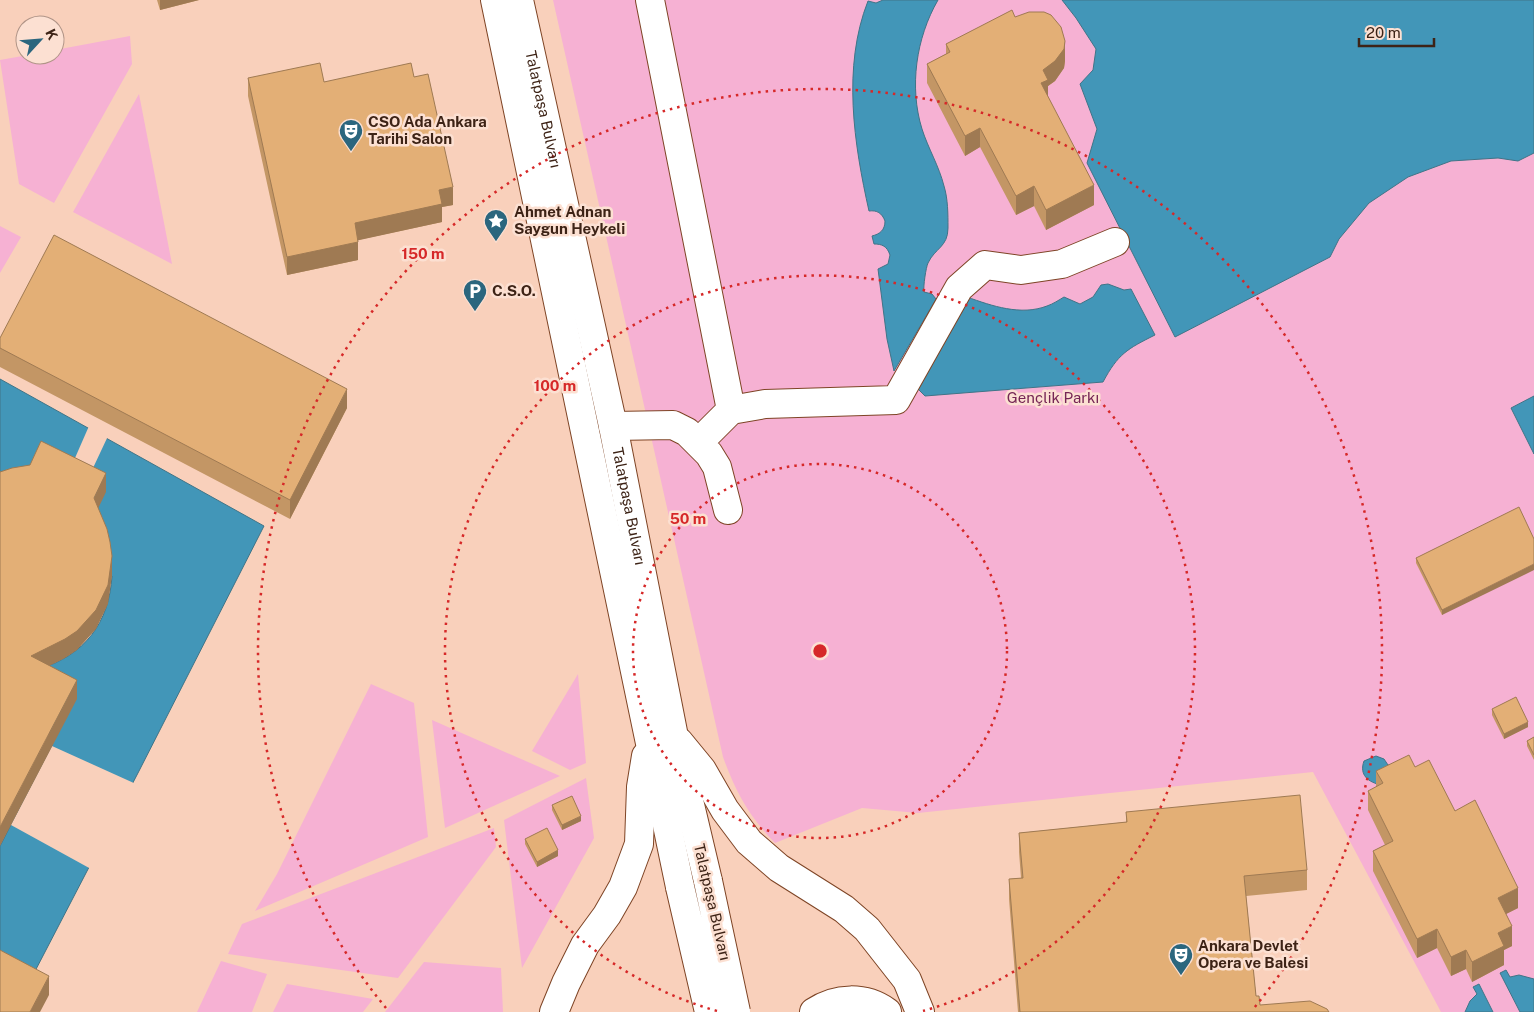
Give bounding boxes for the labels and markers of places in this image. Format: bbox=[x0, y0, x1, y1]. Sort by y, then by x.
place label: CSO Ada Ankara Tarihi Salon bbox=[368, 113, 487, 147]
theatre icon: CSO Ada Ankara Tarihi Salon bbox=[338, 118, 364, 152]
place label: Ahmet Adnan Saygun Heykeli bbox=[514, 203, 625, 237]
place icon: Ahmet Adnan Saygun Heykeli bbox=[483, 208, 509, 242]
parking icon: C.S.O. bbox=[462, 278, 488, 312]
place label: C.S.O. bbox=[492, 282, 536, 299]
centre of rings bbox=[811, 642, 829, 660]
place label: Ankara Devlet Opera ve Balesi bbox=[1198, 937, 1308, 971]
theatre icon: Ankara Devlet Opera ve Balesi bbox=[1168, 942, 1194, 976]

